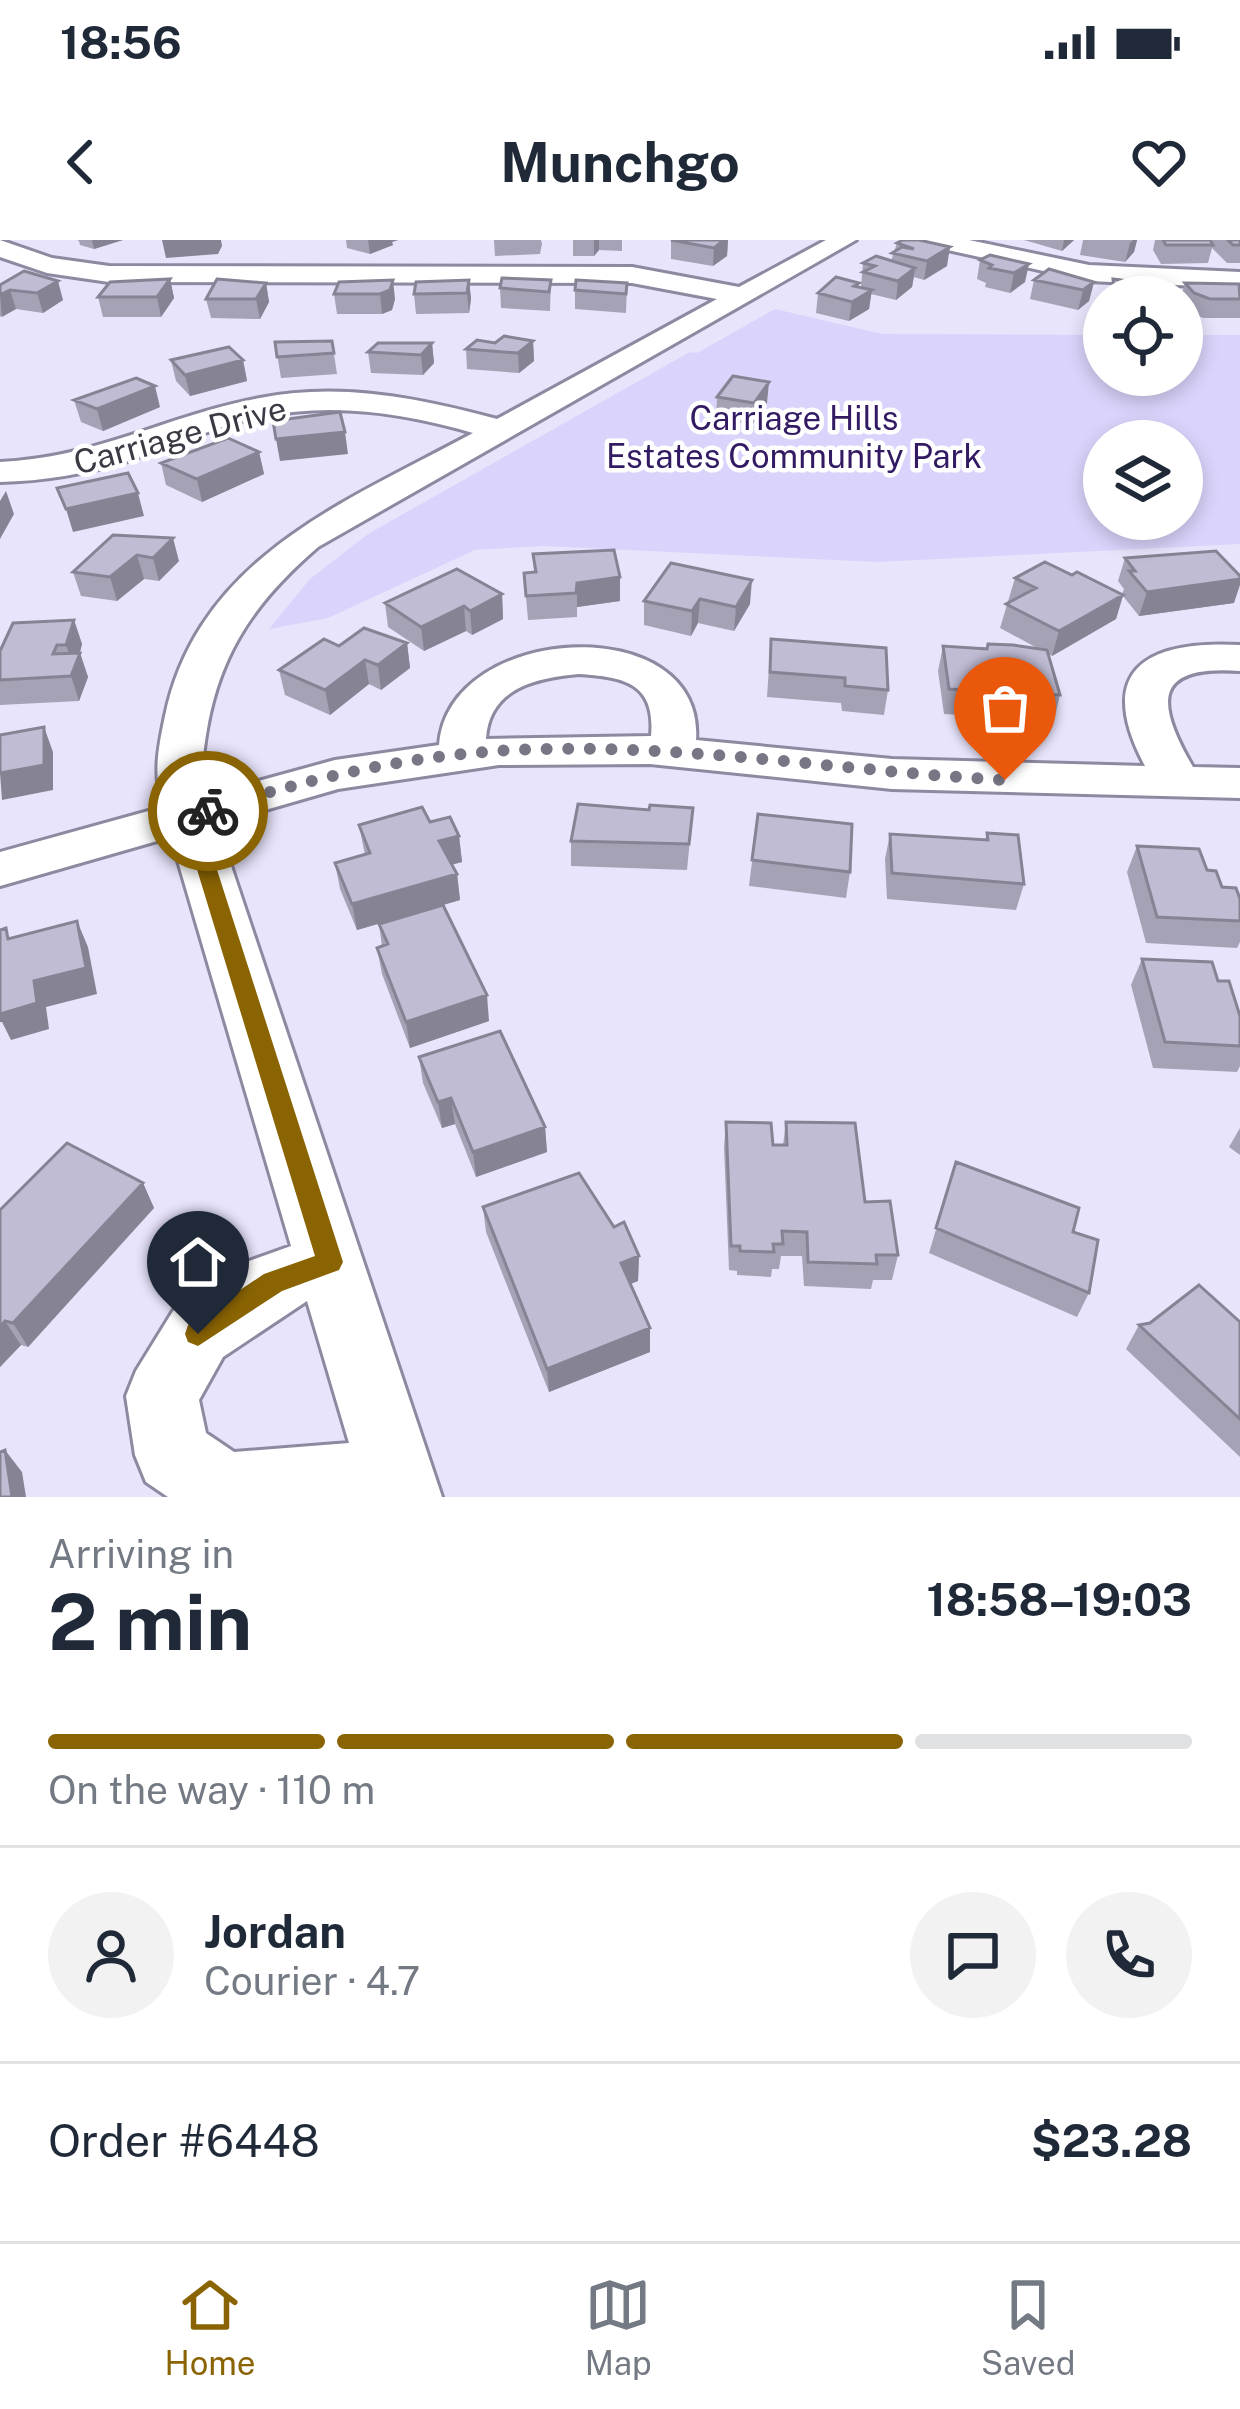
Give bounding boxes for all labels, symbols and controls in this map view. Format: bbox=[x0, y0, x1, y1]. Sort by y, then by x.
text: 18:56 bbox=[60, 16, 182, 69]
icon: back bbox=[48, 129, 114, 195]
icon: heart bbox=[1126, 129, 1192, 195]
text: Munchgo bbox=[500, 131, 740, 194]
map controls bbox=[1083, 276, 1203, 540]
button: locate bbox=[1083, 276, 1203, 396]
street label: Carriage Drive bbox=[70, 388, 290, 482]
park label: Carriage Hills Estates Community Park bbox=[606, 399, 982, 475]
button: layers bbox=[1083, 420, 1203, 540]
pin bbox=[954, 657, 1056, 780]
icon: bag bbox=[972, 675, 1038, 741]
courier bbox=[148, 751, 268, 871]
icon: bike bbox=[175, 778, 241, 844]
pin bbox=[147, 1211, 249, 1334]
icon: home bbox=[165, 1229, 231, 1295]
text: Arriving in bbox=[48, 1531, 234, 1577]
text: 18:58–19:03 bbox=[926, 1573, 1192, 1626]
text: 2 min bbox=[48, 1576, 252, 1668]
text: On the way · 110 m bbox=[48, 1767, 375, 1813]
button: person bbox=[48, 1892, 174, 2018]
button: chat bbox=[910, 1892, 1036, 2018]
button: phone bbox=[1066, 1892, 1192, 2018]
text: Jordan bbox=[204, 1905, 346, 1958]
text: Courier · 4.7 bbox=[204, 1958, 420, 2004]
text: Order #6448 bbox=[48, 2114, 320, 2167]
text: $23.28 bbox=[1031, 2114, 1192, 2167]
tab: Home bbox=[165, 2272, 256, 2382]
tab: Map bbox=[585, 2272, 652, 2382]
tab: Saved bbox=[981, 2272, 1075, 2382]

